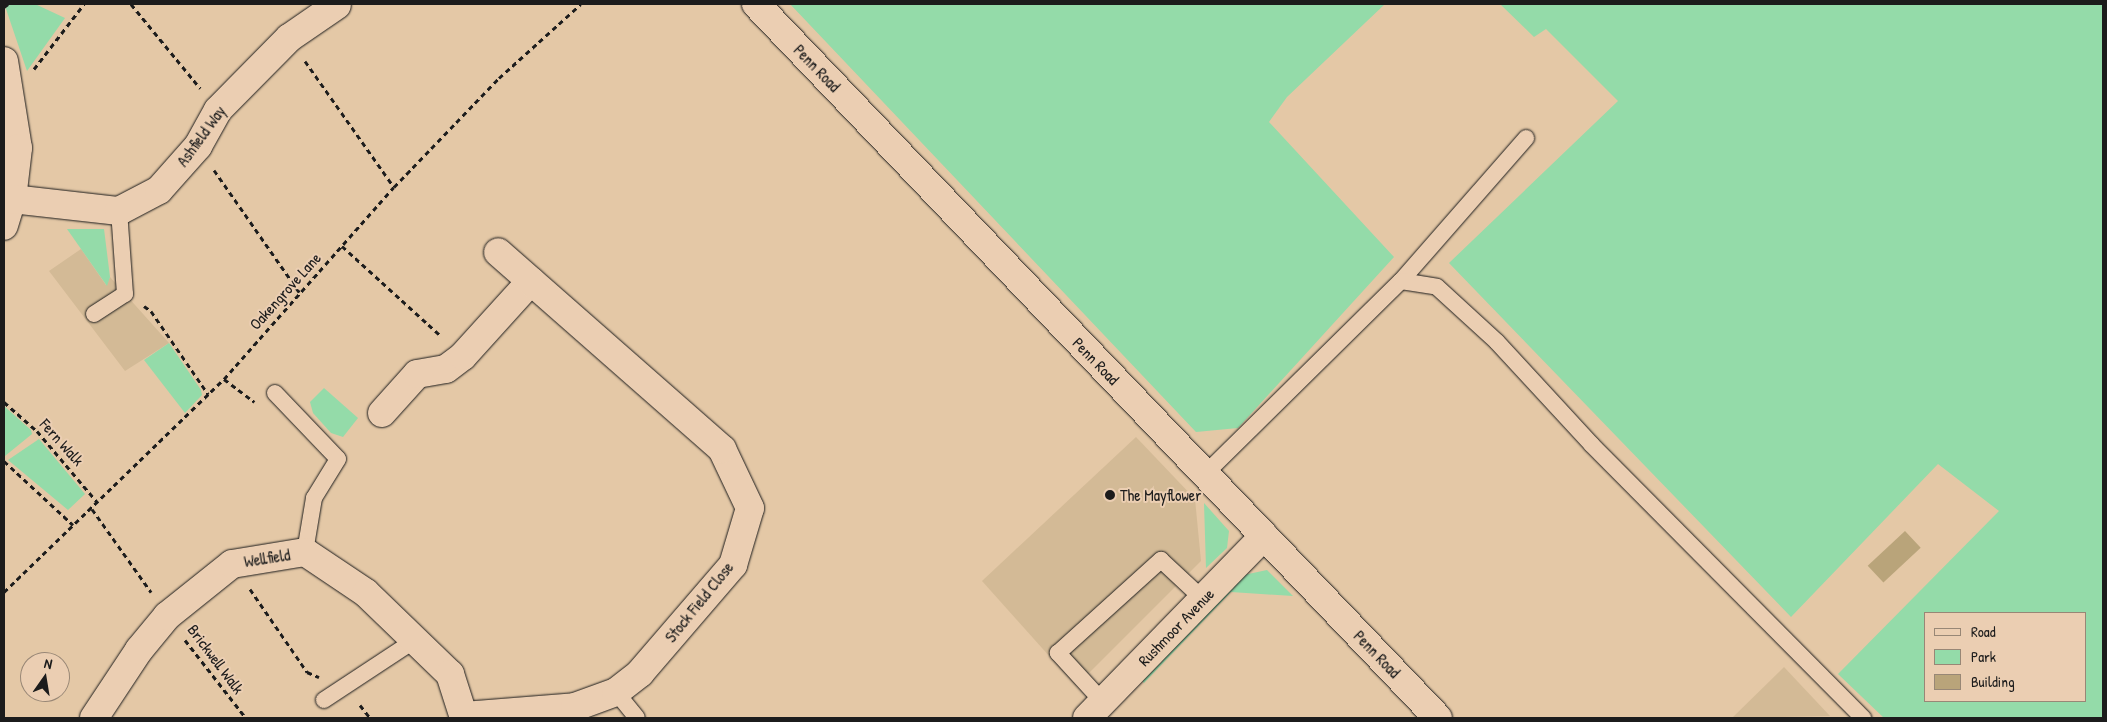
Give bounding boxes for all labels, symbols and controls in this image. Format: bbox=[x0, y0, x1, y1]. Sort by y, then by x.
street label: Penn Road bbox=[790, 40, 844, 96]
street label: Ashfield Way bbox=[173, 102, 229, 170]
street label: Oakengrove Lane bbox=[245, 248, 325, 334]
street label: Penn Road bbox=[1069, 333, 1123, 389]
street label: Fern Walk bbox=[36, 415, 88, 469]
place label: The Mayflower bbox=[1120, 485, 1201, 505]
marker: The Mayflower bbox=[1104, 489, 1116, 501]
street label: Wellfield bbox=[243, 545, 291, 571]
street label: Stock Field Close bbox=[661, 558, 737, 646]
street label: Rushmoor Avenue bbox=[1134, 584, 1218, 670]
legend bbox=[1924, 612, 2087, 702]
street label: Brickwell Walk bbox=[184, 620, 248, 698]
text: Road bbox=[1971, 621, 1996, 642]
street label: Penn Road bbox=[1350, 626, 1404, 682]
text: Park bbox=[1971, 646, 1996, 667]
north arrow bbox=[20, 652, 70, 702]
text: N bbox=[42, 653, 54, 673]
text: Building bbox=[1971, 671, 2015, 692]

